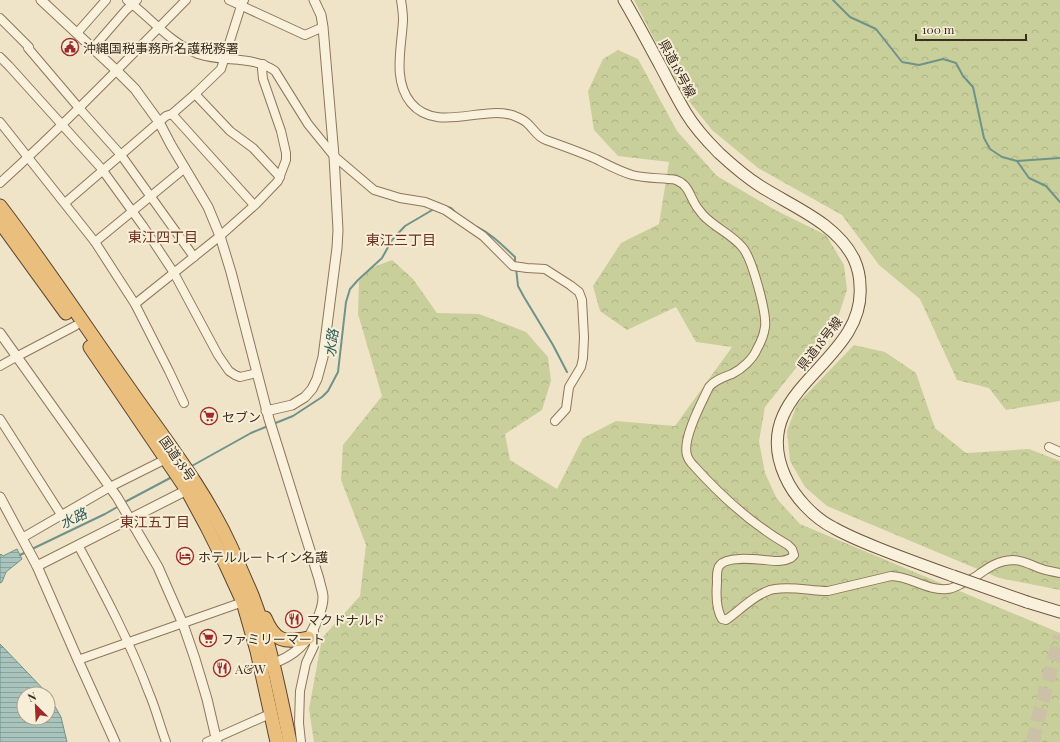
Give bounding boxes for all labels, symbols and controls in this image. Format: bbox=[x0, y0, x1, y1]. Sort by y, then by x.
scale bar bbox=[916, 16, 1026, 42]
text: 100 m bbox=[922, 21, 955, 37]
street label: 県道18号線 bbox=[656, 36, 700, 100]
public building icon: 沖縄国税事務所名護税務署 bbox=[60, 37, 80, 57]
place label: 沖縄国税事務所名護税務署 bbox=[83, 39, 239, 56]
district label: 東江四丁目 bbox=[128, 227, 198, 246]
district label: 東江三丁目 bbox=[366, 230, 436, 249]
street label: 県道18号線 bbox=[793, 313, 845, 373]
water label: 水路 bbox=[320, 327, 342, 358]
supermarket icon: セブン bbox=[199, 406, 219, 426]
place label: セブン bbox=[222, 408, 261, 425]
street label: 国道58号 bbox=[156, 432, 200, 484]
water label: 水路 bbox=[56, 503, 91, 533]
district label: 東江五丁目 bbox=[120, 512, 190, 531]
hotel icon: ホテルルートイン名護 bbox=[175, 546, 195, 566]
place label: ホテルルートイン名護 bbox=[198, 548, 328, 565]
restaurant icon: マクドナルド bbox=[284, 609, 304, 629]
place label: マクドナルド bbox=[307, 611, 385, 628]
supermarket icon: ファミリーマート bbox=[198, 628, 218, 648]
place label: ファミリーマート bbox=[221, 630, 325, 647]
restaurant icon: A&W bbox=[212, 658, 232, 678]
place label: A&W bbox=[234, 660, 266, 677]
north arrow bbox=[16, 686, 56, 726]
text: N bbox=[25, 688, 38, 705]

